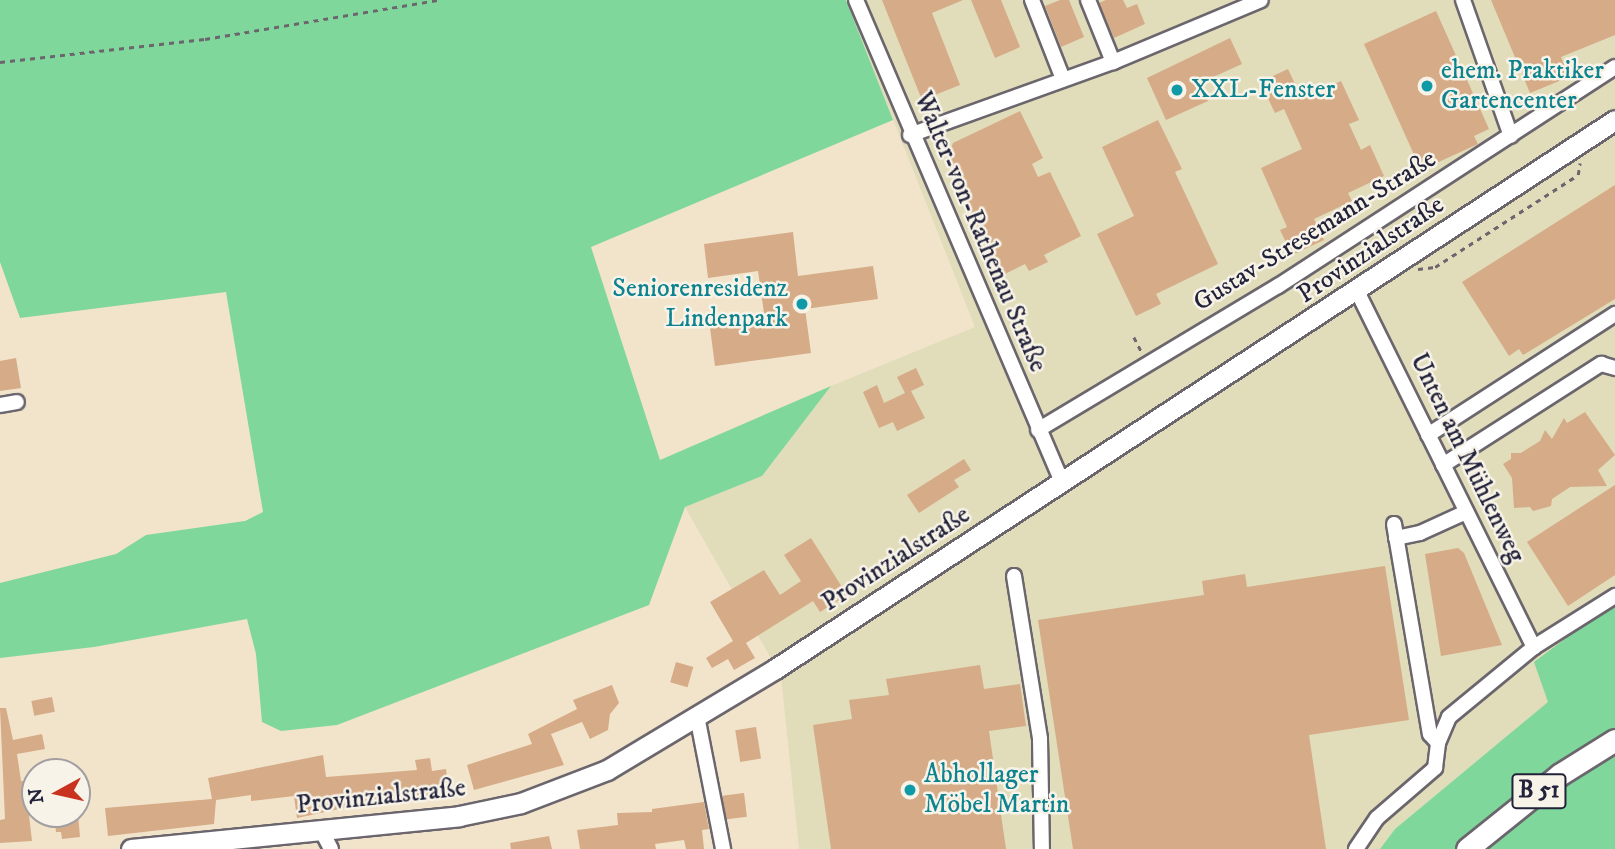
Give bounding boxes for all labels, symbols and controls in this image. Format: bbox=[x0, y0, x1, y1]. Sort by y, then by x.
place label: ehem. Praktiker Gartencenter bbox=[1441, 55, 1604, 116]
place label: XXL-Fenster bbox=[1191, 74, 1335, 106]
marker: ehem. Praktiker Gartencenter bbox=[1419, 78, 1435, 94]
marker: XXL-Fenster bbox=[1169, 82, 1185, 98]
street label: Walter-von-Rathenau Straße bbox=[907, 87, 1053, 377]
street label: Gustav-Stresemann-Straße bbox=[1188, 144, 1442, 318]
street label: Provinzialstraße bbox=[1292, 189, 1450, 311]
place label: Seniorenresidenz Lindenpark bbox=[612, 273, 788, 334]
marker: Seniorenresidenz Lindenpark bbox=[794, 296, 810, 312]
street label: Unten am Mühlenweg bbox=[1403, 348, 1531, 568]
street label: Provinzialstraße bbox=[816, 500, 976, 618]
north arrow bbox=[21, 758, 91, 828]
place label: Abhollager Möbel Martin bbox=[924, 759, 1069, 820]
road number: B 51 bbox=[1511, 770, 1567, 812]
street label: Provinzialstraße bbox=[295, 773, 467, 821]
marker: Abhollager Möbel Martin bbox=[902, 782, 918, 798]
text: N bbox=[24, 786, 49, 805]

